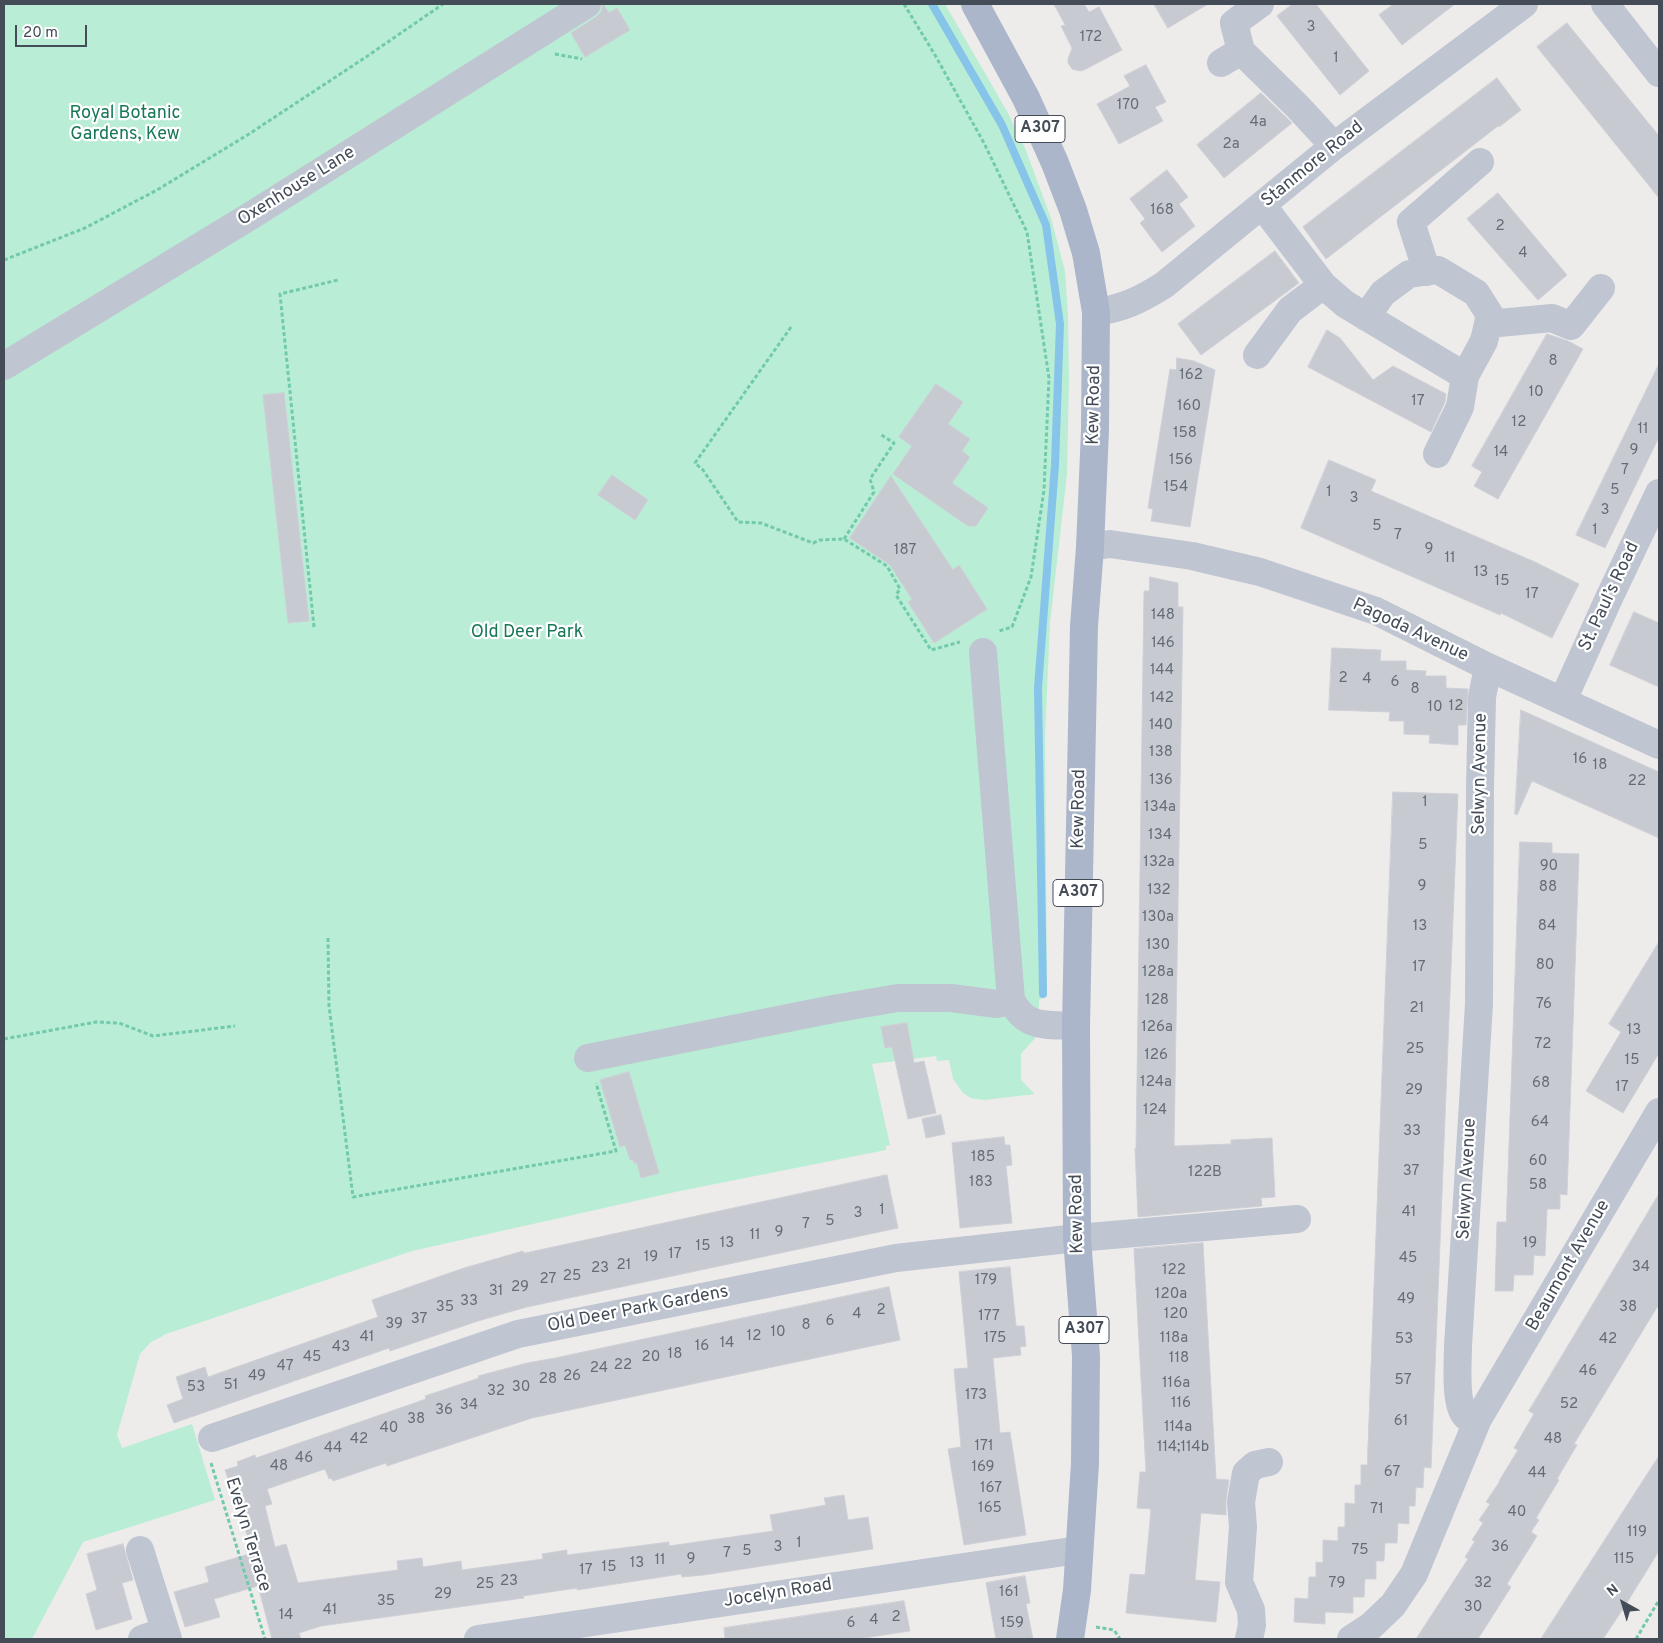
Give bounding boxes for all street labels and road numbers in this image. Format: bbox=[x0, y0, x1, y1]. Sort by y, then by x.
road number: A307 bbox=[1015, 116, 1065, 142]
street label: Stanmore Road bbox=[1258, 117, 1368, 213]
street label: Oxenhouse Lane bbox=[234, 142, 360, 232]
street label: Kew Road bbox=[1084, 365, 1106, 445]
street label: St. Paul’s Road bbox=[1575, 539, 1645, 655]
street label: Pagoda Avenue bbox=[1349, 595, 1471, 667]
street label: Selwyn Avenue bbox=[1469, 713, 1493, 835]
street label: Kew Road bbox=[1069, 769, 1091, 849]
road number: A307 bbox=[1053, 880, 1103, 906]
street label: Selwyn Avenue bbox=[1454, 1118, 1482, 1240]
street label: Kew Road bbox=[1067, 1174, 1089, 1254]
street label: Beaumont Avenue bbox=[1523, 1197, 1615, 1335]
street label: Old Deer Park Gardens bbox=[546, 1282, 730, 1338]
road number: A307 bbox=[1059, 1316, 1109, 1344]
street label: Evelyn Terrace bbox=[219, 1475, 275, 1595]
street label: Jocelyn Road bbox=[722, 1575, 834, 1613]

